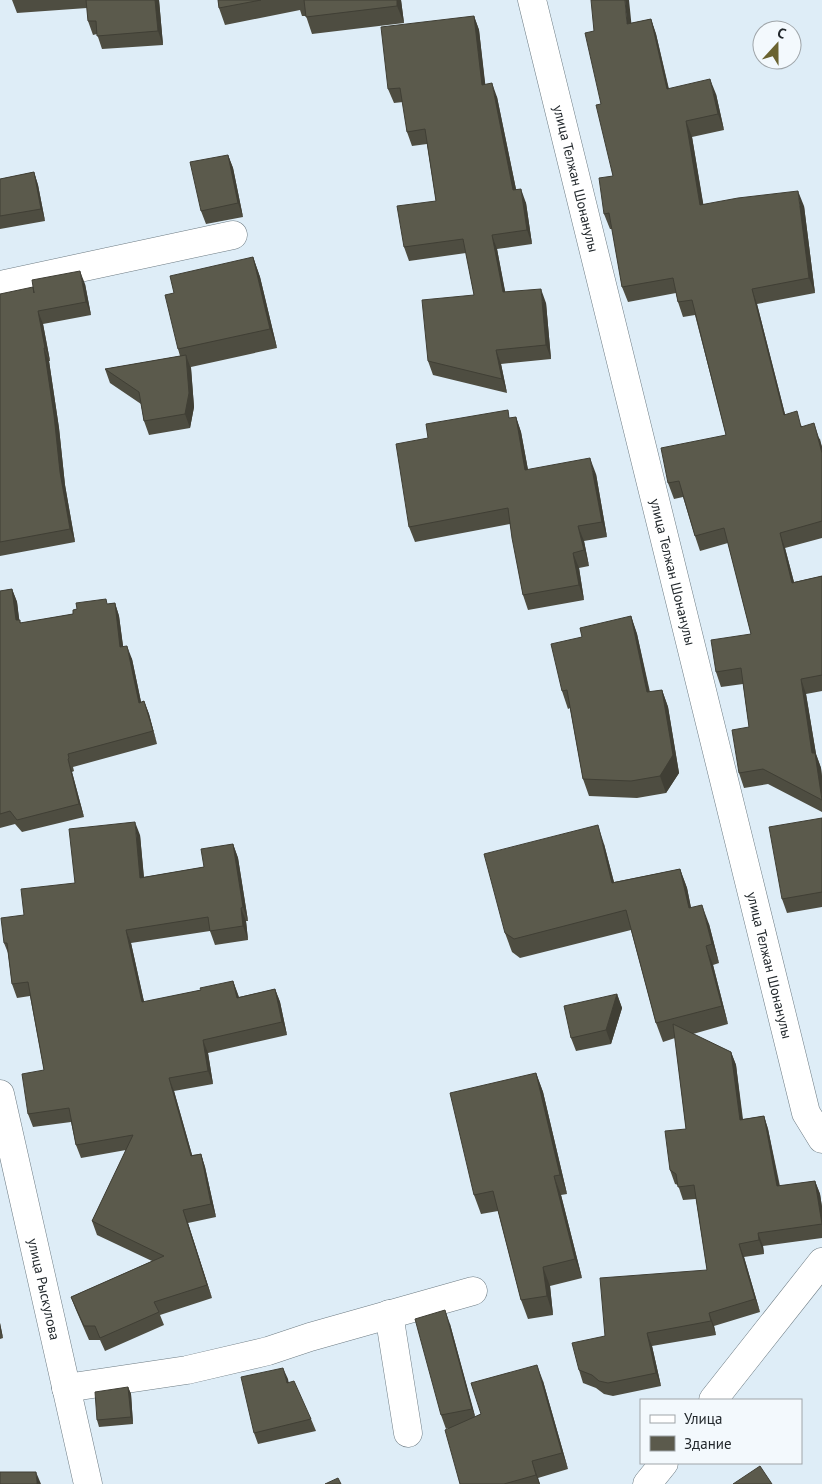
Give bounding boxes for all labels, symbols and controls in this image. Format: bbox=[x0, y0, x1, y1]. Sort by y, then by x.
north arrow bbox=[752, 20, 802, 70]
text: С bbox=[775, 23, 789, 43]
street label: улица Телжан Шонанулы bbox=[549, 103, 603, 254]
street label: улица Телжан Шонанулы bbox=[646, 497, 700, 647]
street label: улица Телжан Шонанулы bbox=[743, 890, 796, 1041]
street label: улица Рыскулова bbox=[24, 1236, 64, 1342]
legend bbox=[640, 1399, 802, 1464]
text: Улица bbox=[684, 1409, 722, 1428]
text: Здание bbox=[684, 1434, 732, 1453]

